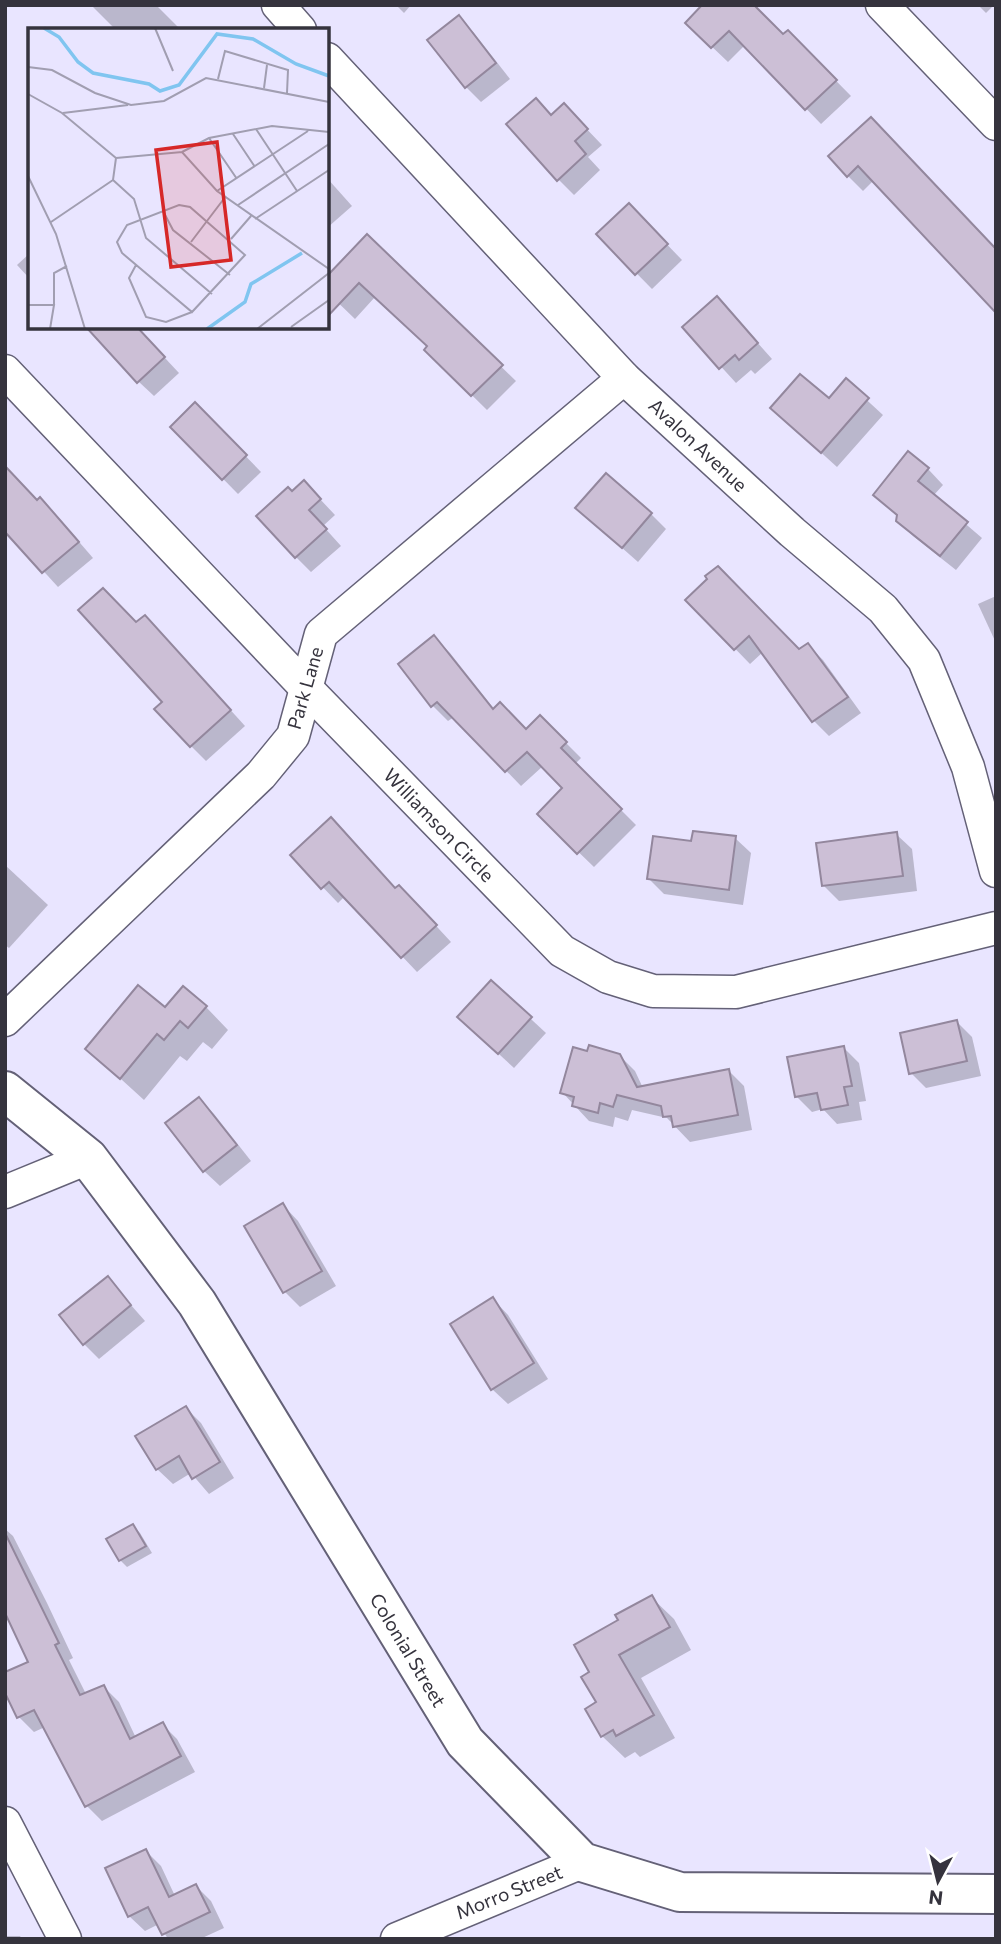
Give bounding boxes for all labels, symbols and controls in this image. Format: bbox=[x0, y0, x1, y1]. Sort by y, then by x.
inset map bbox=[28, 28, 329, 329]
street label: Avalon Avenue bbox=[644, 393, 752, 496]
street label: Park Lane bbox=[282, 644, 327, 732]
street label: Williamson Circle bbox=[379, 763, 499, 886]
street label: Colonial Street bbox=[366, 1589, 451, 1711]
north arrow bbox=[903, 1846, 973, 1916]
street label: Morro Street bbox=[452, 1860, 566, 1923]
text: N bbox=[927, 1886, 944, 1911]

